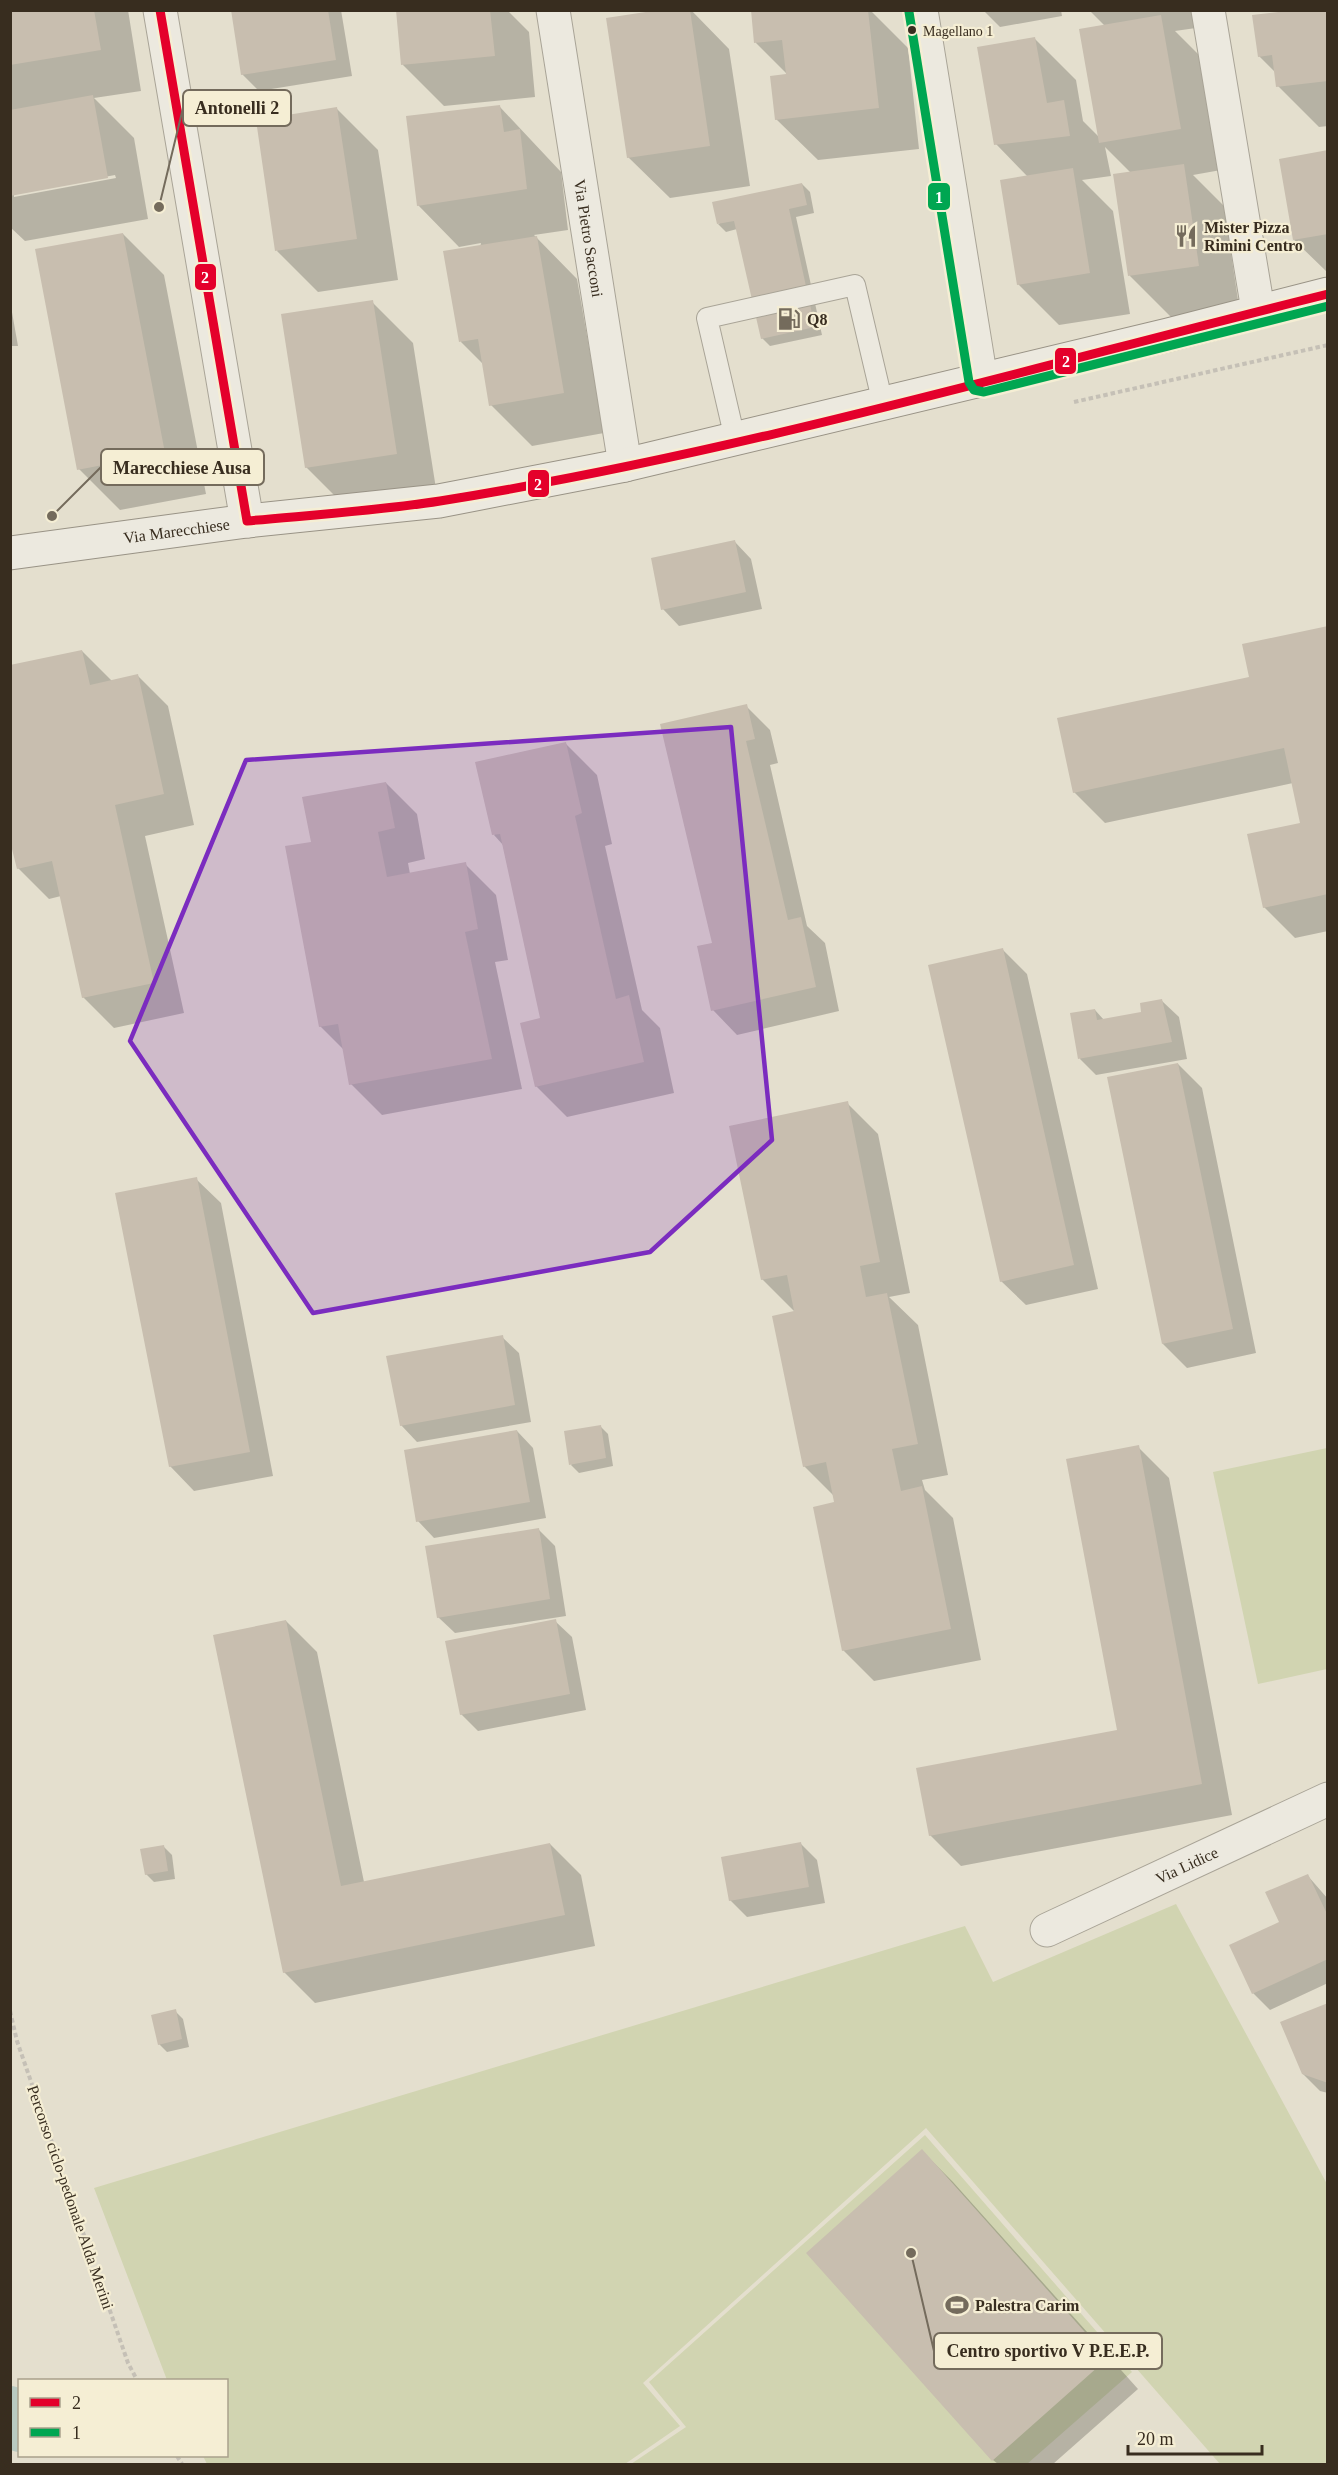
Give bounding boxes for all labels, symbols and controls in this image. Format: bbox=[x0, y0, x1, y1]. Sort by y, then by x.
marker: Magellano 1 bbox=[906, 24, 918, 36]
place label: Magellano 1 bbox=[923, 24, 993, 39]
callout: Antonelli 2 bbox=[183, 90, 291, 126]
text: Antonelli 2 bbox=[195, 98, 279, 118]
street label: Via Pietro Sacconi bbox=[571, 178, 606, 299]
line badge: 1 bbox=[927, 182, 951, 211]
text: 1 bbox=[935, 189, 943, 206]
place label: Mister Pizza Rimini Centro bbox=[1204, 219, 1303, 254]
restaurant icon: Mister Pizza Rimini Centro bbox=[1173, 223, 1199, 249]
line badge: 2 bbox=[194, 263, 217, 291]
text: 2 bbox=[201, 269, 209, 286]
fuel station icon: Q8 bbox=[776, 306, 802, 332]
place label: Q8 bbox=[807, 311, 827, 328]
line badge: 2 bbox=[1054, 347, 1077, 375]
text: 2 bbox=[1062, 353, 1070, 370]
callout: Marecchiese Ausa bbox=[101, 449, 264, 485]
text: Marecchiese Ausa bbox=[113, 458, 251, 478]
line badge: 2 bbox=[527, 469, 550, 498]
text: 2 bbox=[534, 476, 542, 493]
street label: Via Marecchiese bbox=[122, 515, 231, 547]
street label: Via Lidice bbox=[1153, 1844, 1221, 1887]
street label: Percorso ciclo-pedonale Alda Merini bbox=[23, 2083, 117, 2312]
sports icon: Palestra Carim bbox=[944, 2292, 970, 2318]
place label: Palestra Carim bbox=[975, 2297, 1080, 2314]
callout: Centro sportivo V P.E.E.P. bbox=[934, 2333, 1162, 2369]
text: Centro sportivo V P.E.E.P. bbox=[946, 2341, 1150, 2361]
legend bbox=[18, 2379, 228, 2457]
text: 2 bbox=[72, 2393, 81, 2413]
scale bar bbox=[1128, 2418, 1262, 2456]
text: 1 bbox=[72, 2423, 81, 2443]
text: 20 m bbox=[1137, 2429, 1174, 2449]

